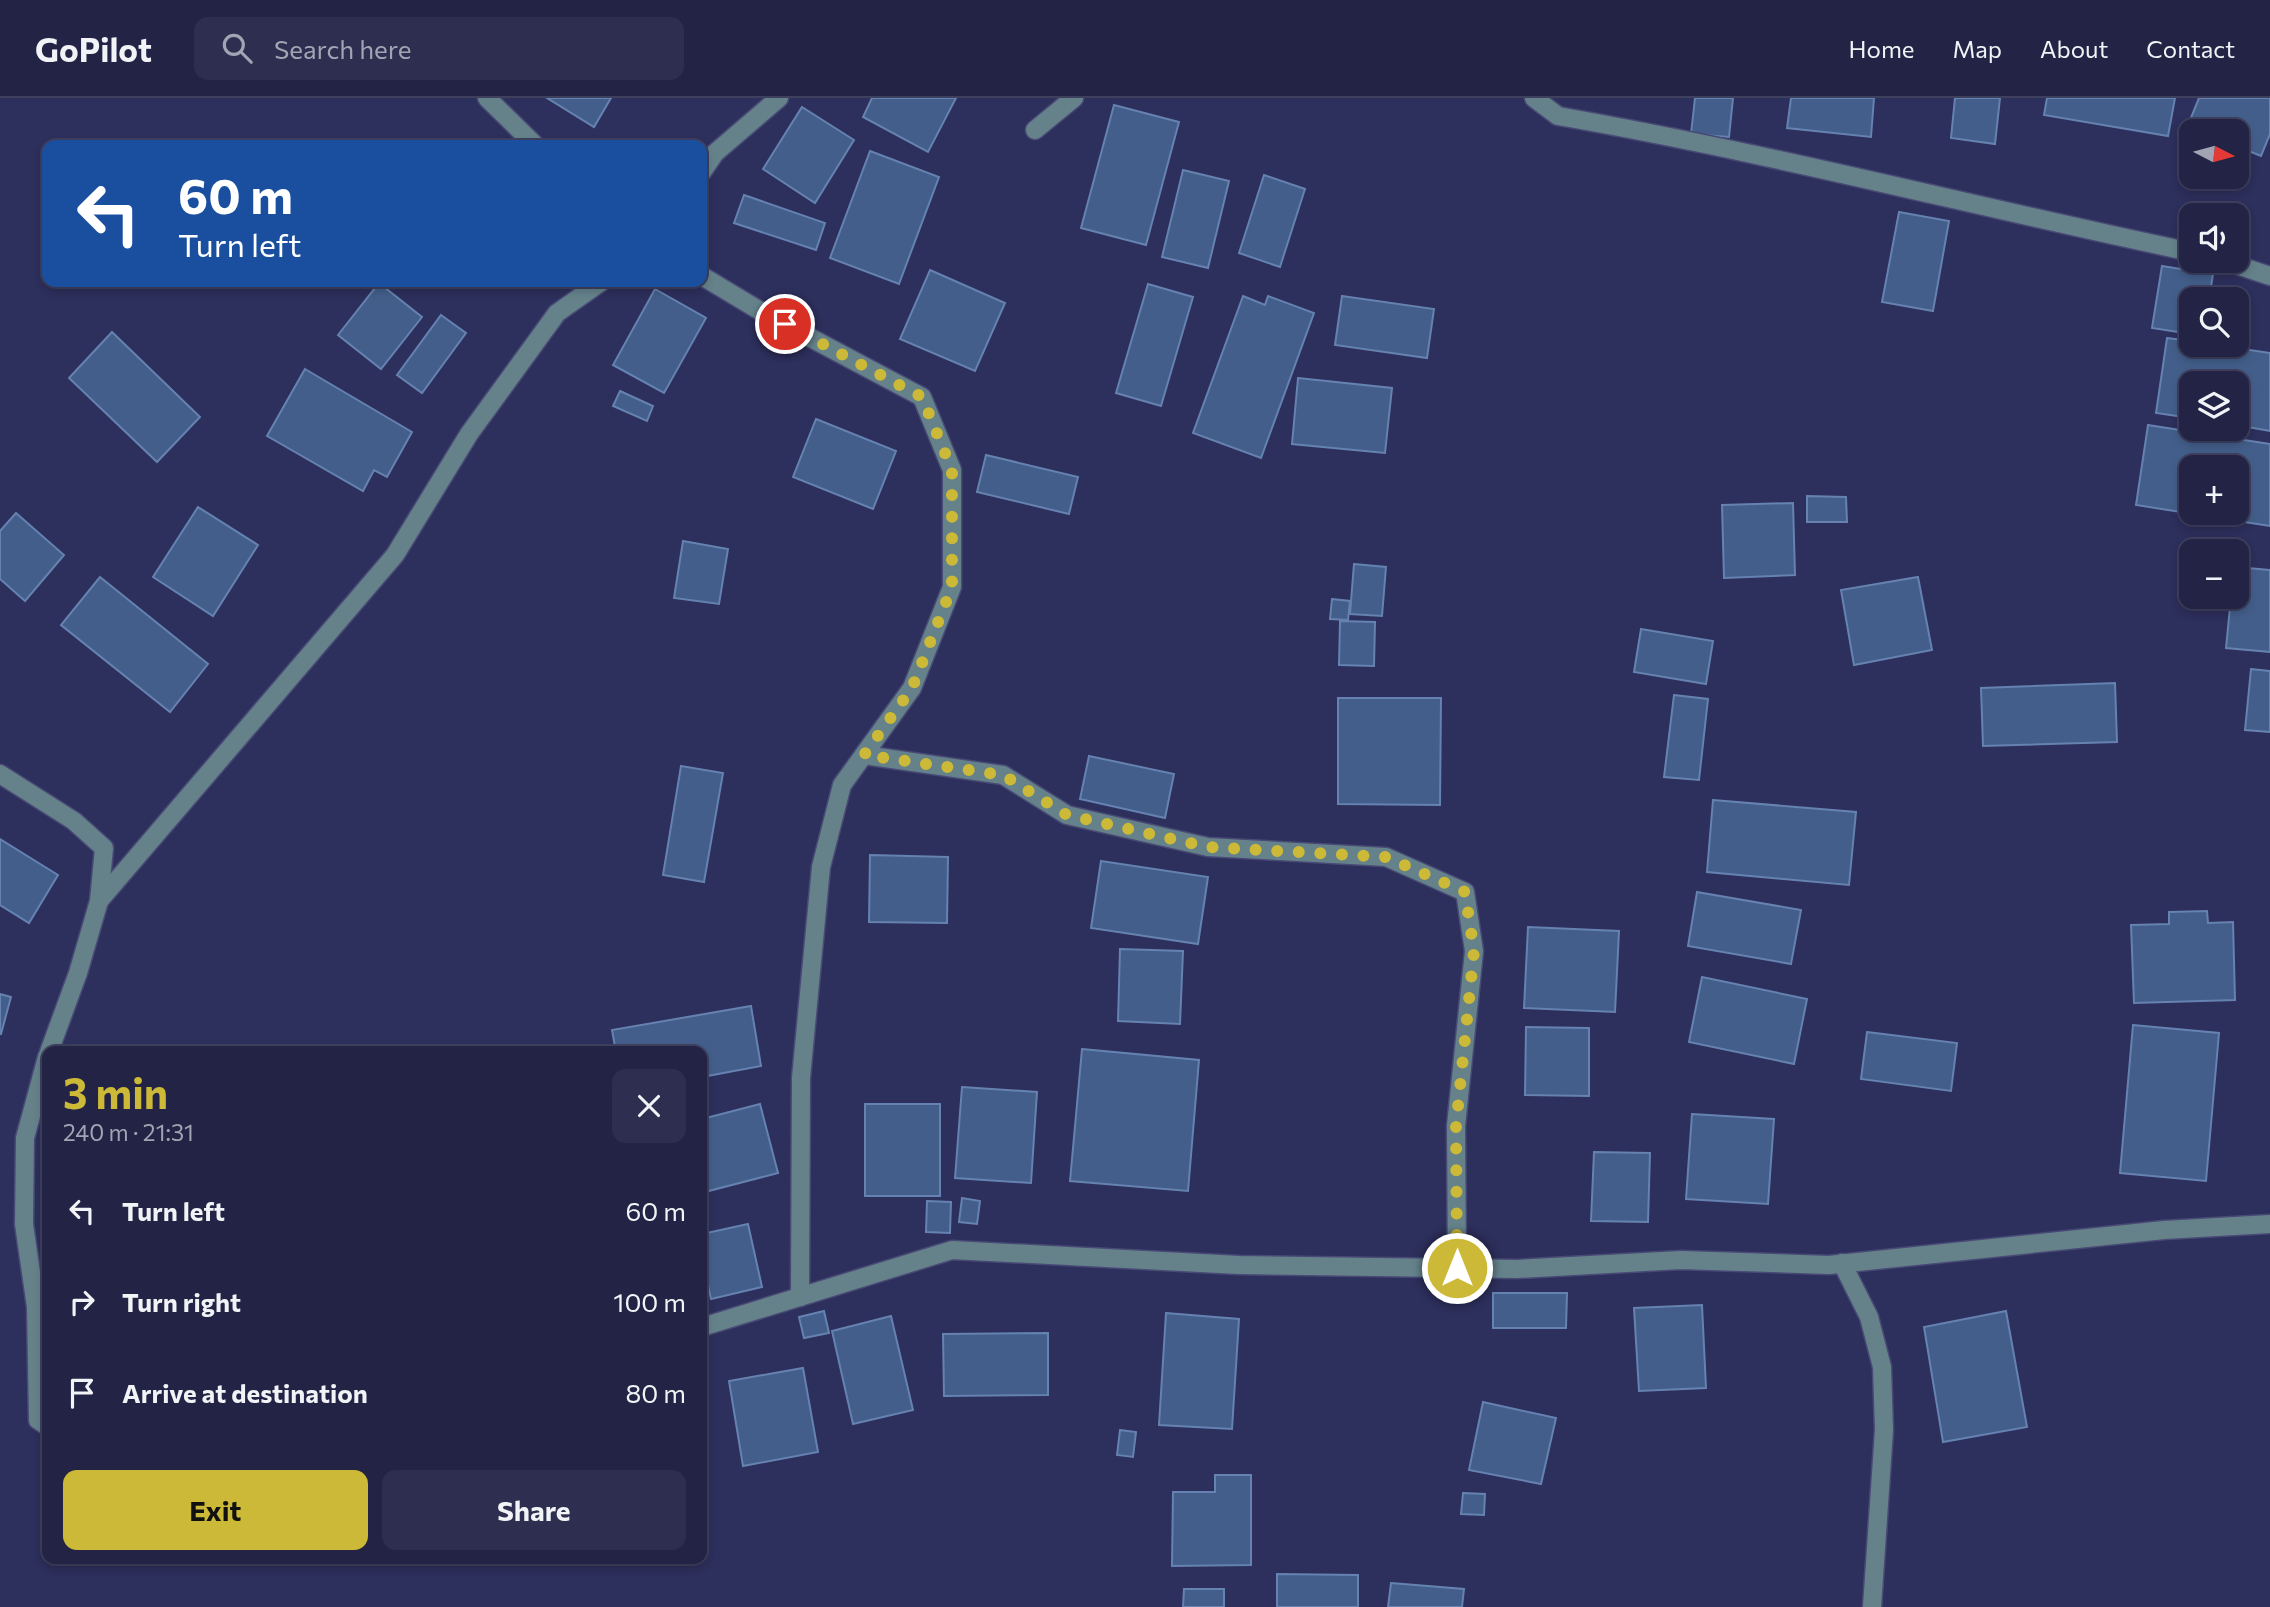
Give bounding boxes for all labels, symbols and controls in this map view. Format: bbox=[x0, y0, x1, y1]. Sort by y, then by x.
search box bbox=[194, 17, 684, 80]
text: GoPilot bbox=[35, 28, 152, 69]
icon: search bbox=[218, 29, 256, 67]
text: Search here bbox=[274, 33, 411, 64]
text: Home bbox=[1849, 34, 1915, 63]
text: Map bbox=[1953, 34, 2002, 63]
text: About bbox=[2040, 34, 2108, 63]
text: Contact bbox=[2146, 34, 2235, 63]
north arrow bbox=[2179, 119, 2249, 189]
map controls bbox=[2179, 119, 2249, 609]
text: 60 m bbox=[178, 164, 293, 224]
icon: left bbox=[63, 168, 154, 259]
button: sound bbox=[2179, 203, 2249, 273]
text: Turn left bbox=[178, 224, 302, 264]
button: search bbox=[2179, 287, 2249, 357]
pin bbox=[755, 294, 815, 354]
icon: arrive bbox=[766, 305, 804, 343]
button: layers bbox=[2179, 371, 2249, 441]
button: + bbox=[2179, 455, 2249, 525]
button: − bbox=[2179, 539, 2249, 609]
text: 3 min bbox=[63, 1066, 168, 1118]
button: close bbox=[612, 1069, 686, 1143]
text: 240 m · 21:31 bbox=[63, 1118, 194, 1146]
icon: left bbox=[63, 1192, 101, 1230]
text: Turn left bbox=[122, 1195, 225, 1226]
text: 60 m bbox=[626, 1195, 686, 1226]
position arrow bbox=[1420, 1231, 1494, 1305]
icon: right bbox=[63, 1283, 101, 1321]
text: Turn right bbox=[122, 1286, 241, 1317]
text: 100 m bbox=[613, 1286, 686, 1317]
icon: arrive bbox=[63, 1374, 101, 1412]
text: Arrive at destination bbox=[122, 1377, 368, 1408]
text: 80 m bbox=[626, 1377, 686, 1408]
button: Exit bbox=[63, 1470, 368, 1550]
button: Share bbox=[382, 1470, 686, 1550]

